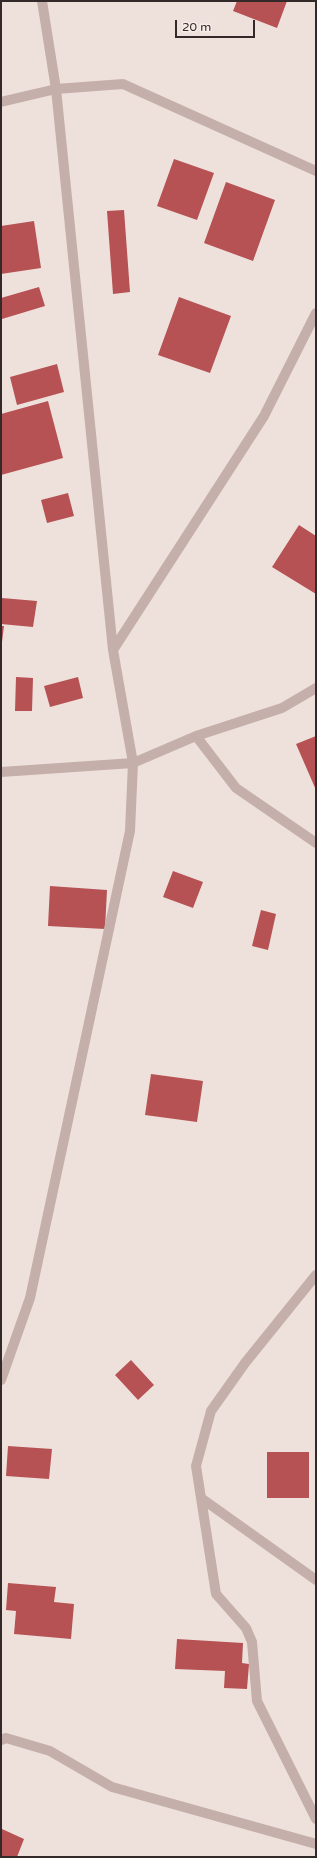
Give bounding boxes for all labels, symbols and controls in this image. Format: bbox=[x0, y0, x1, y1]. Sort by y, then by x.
scale bar bbox=[177, 12, 257, 38]
text: 20 m bbox=[182, 20, 211, 34]

